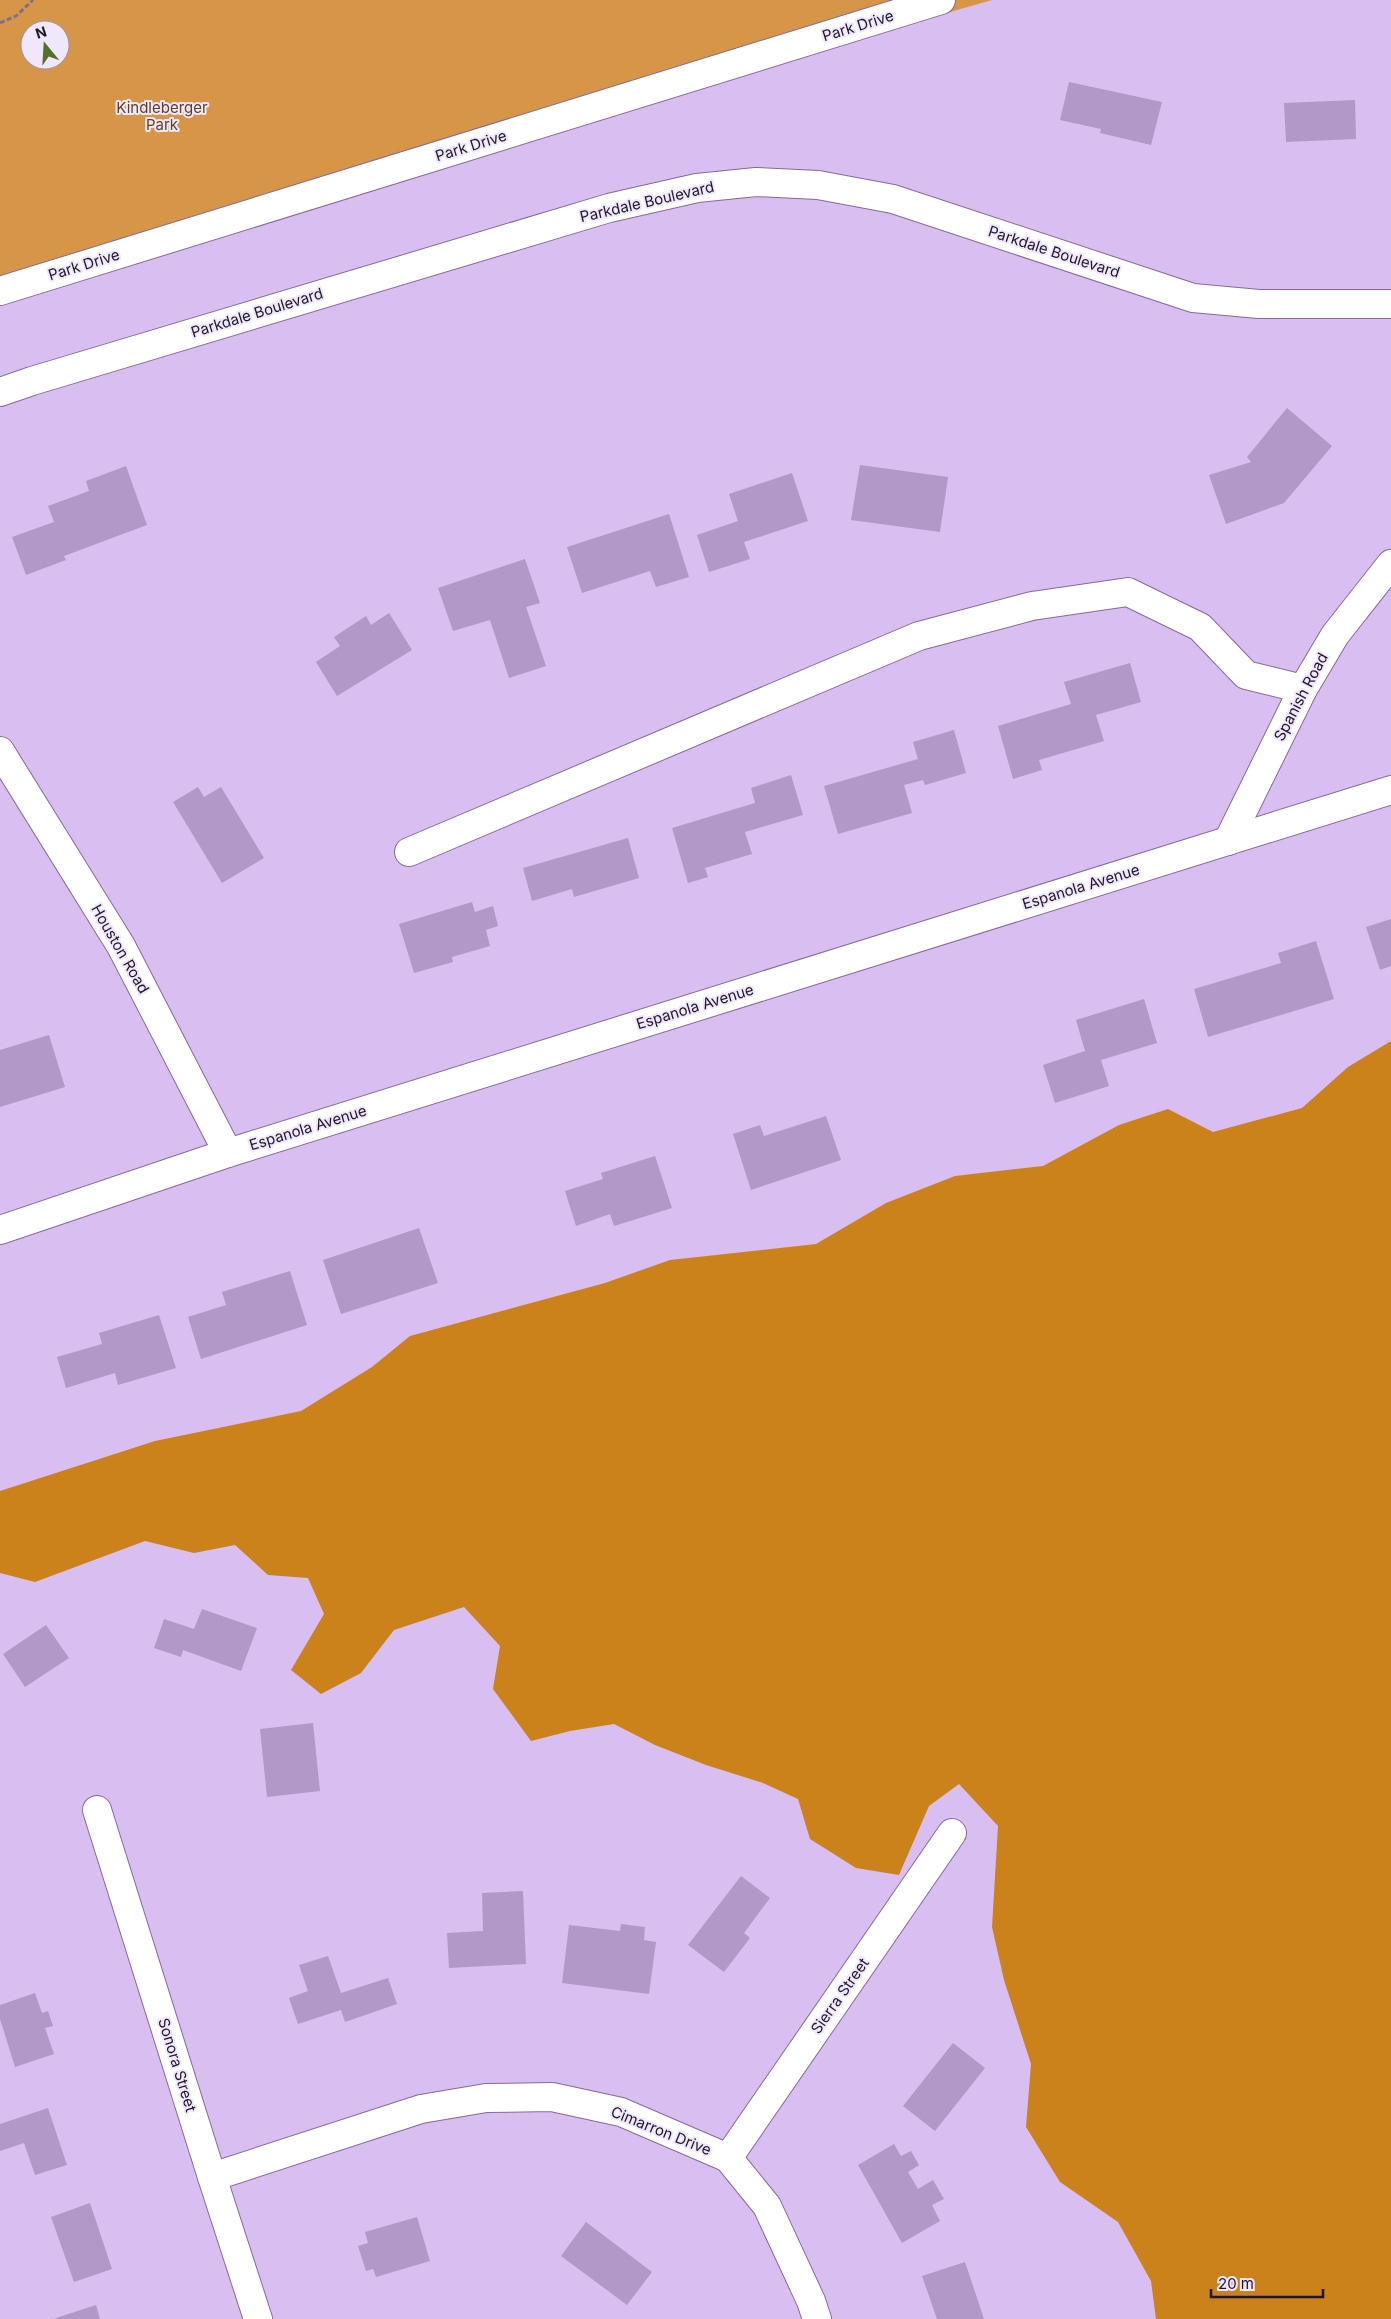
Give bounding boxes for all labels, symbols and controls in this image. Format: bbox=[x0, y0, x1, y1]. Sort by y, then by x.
street label: Park Drive bbox=[820, 6, 896, 45]
north arrow bbox=[20, 20, 70, 70]
text: N bbox=[33, 22, 49, 42]
park label: Kindleberger Park bbox=[116, 98, 208, 134]
street label: Park Drive bbox=[433, 126, 509, 165]
street label: Parkdale Boulevard bbox=[578, 177, 716, 226]
street label: Parkdale Boulevard bbox=[986, 221, 1122, 282]
street label: Park Drive bbox=[46, 245, 122, 284]
street label: Parkdale Boulevard bbox=[189, 283, 325, 342]
street label: Spanish Road bbox=[1269, 649, 1332, 744]
street label: Espanola Avenue bbox=[1020, 860, 1142, 913]
street label: Houston Road bbox=[87, 901, 154, 997]
street label: Espanola Avenue bbox=[634, 980, 756, 1033]
street label: Espanola Avenue bbox=[247, 1101, 369, 1154]
street label: Sierra Street bbox=[806, 1954, 873, 2037]
street label: Sonora Street bbox=[154, 2016, 201, 2114]
street label: Cimarron Drive bbox=[608, 2102, 714, 2159]
scale bar bbox=[1211, 2266, 1324, 2298]
text: 20 m bbox=[1218, 2274, 1254, 2293]

